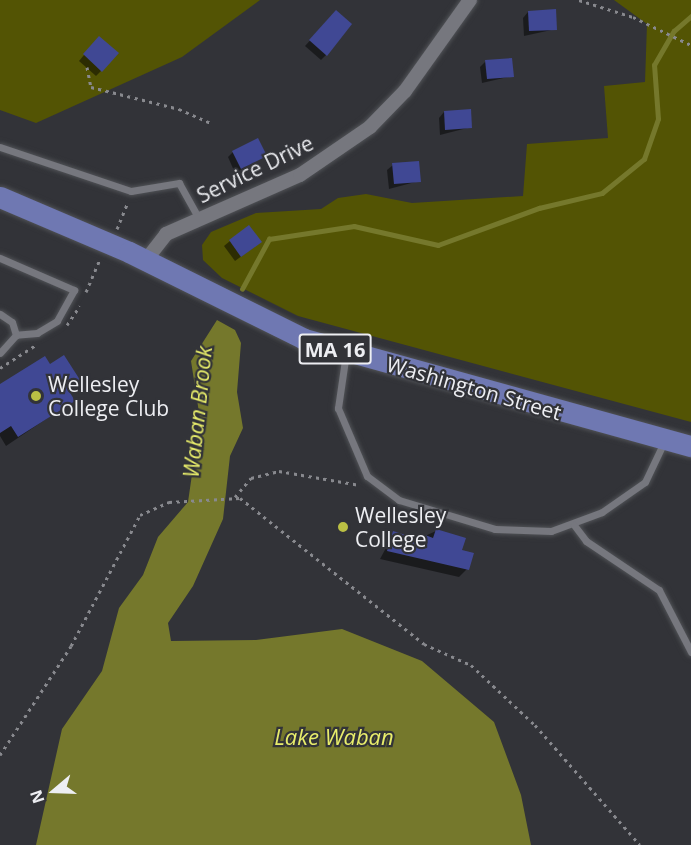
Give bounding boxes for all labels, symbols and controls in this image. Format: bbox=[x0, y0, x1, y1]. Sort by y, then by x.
street label: Service Drive bbox=[193, 130, 317, 208]
road number: MA 16 bbox=[298, 332, 372, 366]
water label: Waban Brook bbox=[177, 345, 217, 479]
street label: Washington Street bbox=[384, 351, 564, 425]
place label: Wellesley College Club bbox=[48, 371, 169, 421]
marker: Wellesley College Club bbox=[29, 389, 43, 403]
place label: Wellesley College bbox=[355, 502, 446, 552]
marker: Wellesley College bbox=[336, 520, 350, 534]
water label: Lake Waban bbox=[274, 724, 394, 750]
north arrow bbox=[24, 761, 84, 821]
text: N bbox=[24, 787, 50, 807]

